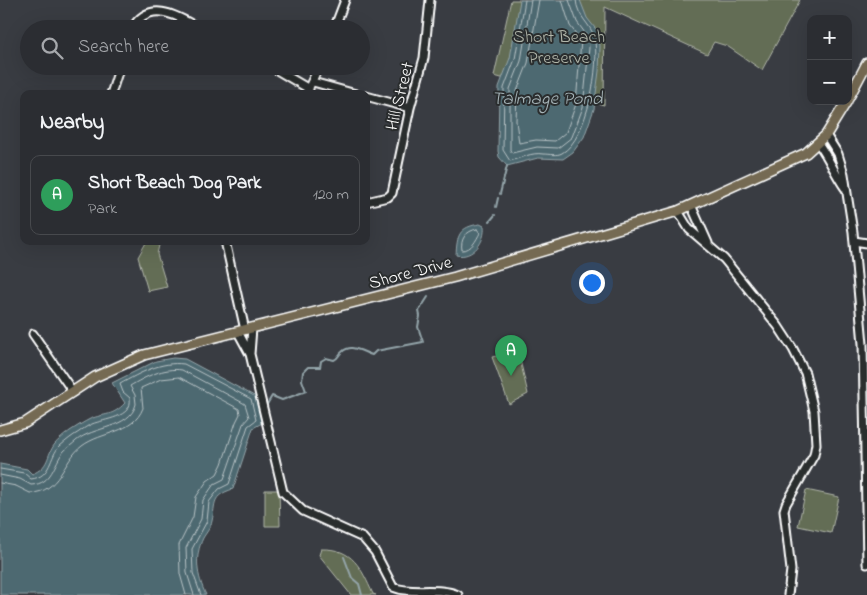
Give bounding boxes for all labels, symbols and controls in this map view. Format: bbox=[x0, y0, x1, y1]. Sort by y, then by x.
map controls bbox=[807, 15, 852, 105]
button: + bbox=[807, 15, 852, 60]
search box bbox=[20, 20, 370, 75]
park label: Short Beach Preserve bbox=[513, 25, 605, 72]
icon: search bbox=[38, 34, 66, 62]
text: Search here bbox=[78, 34, 169, 61]
street label: Hill Street bbox=[380, 60, 422, 133]
button: − bbox=[807, 60, 852, 105]
water label: Talmage Pond bbox=[492, 86, 604, 114]
text: Nearby bbox=[40, 108, 104, 138]
text: Short Beach Dog Park bbox=[88, 170, 261, 197]
text: A bbox=[52, 183, 62, 207]
text: 120 m bbox=[313, 183, 349, 207]
text: Park bbox=[88, 197, 117, 221]
street label: Shore Drive bbox=[366, 250, 456, 298]
your location bbox=[579, 270, 605, 296]
pin: A bbox=[495, 335, 527, 376]

